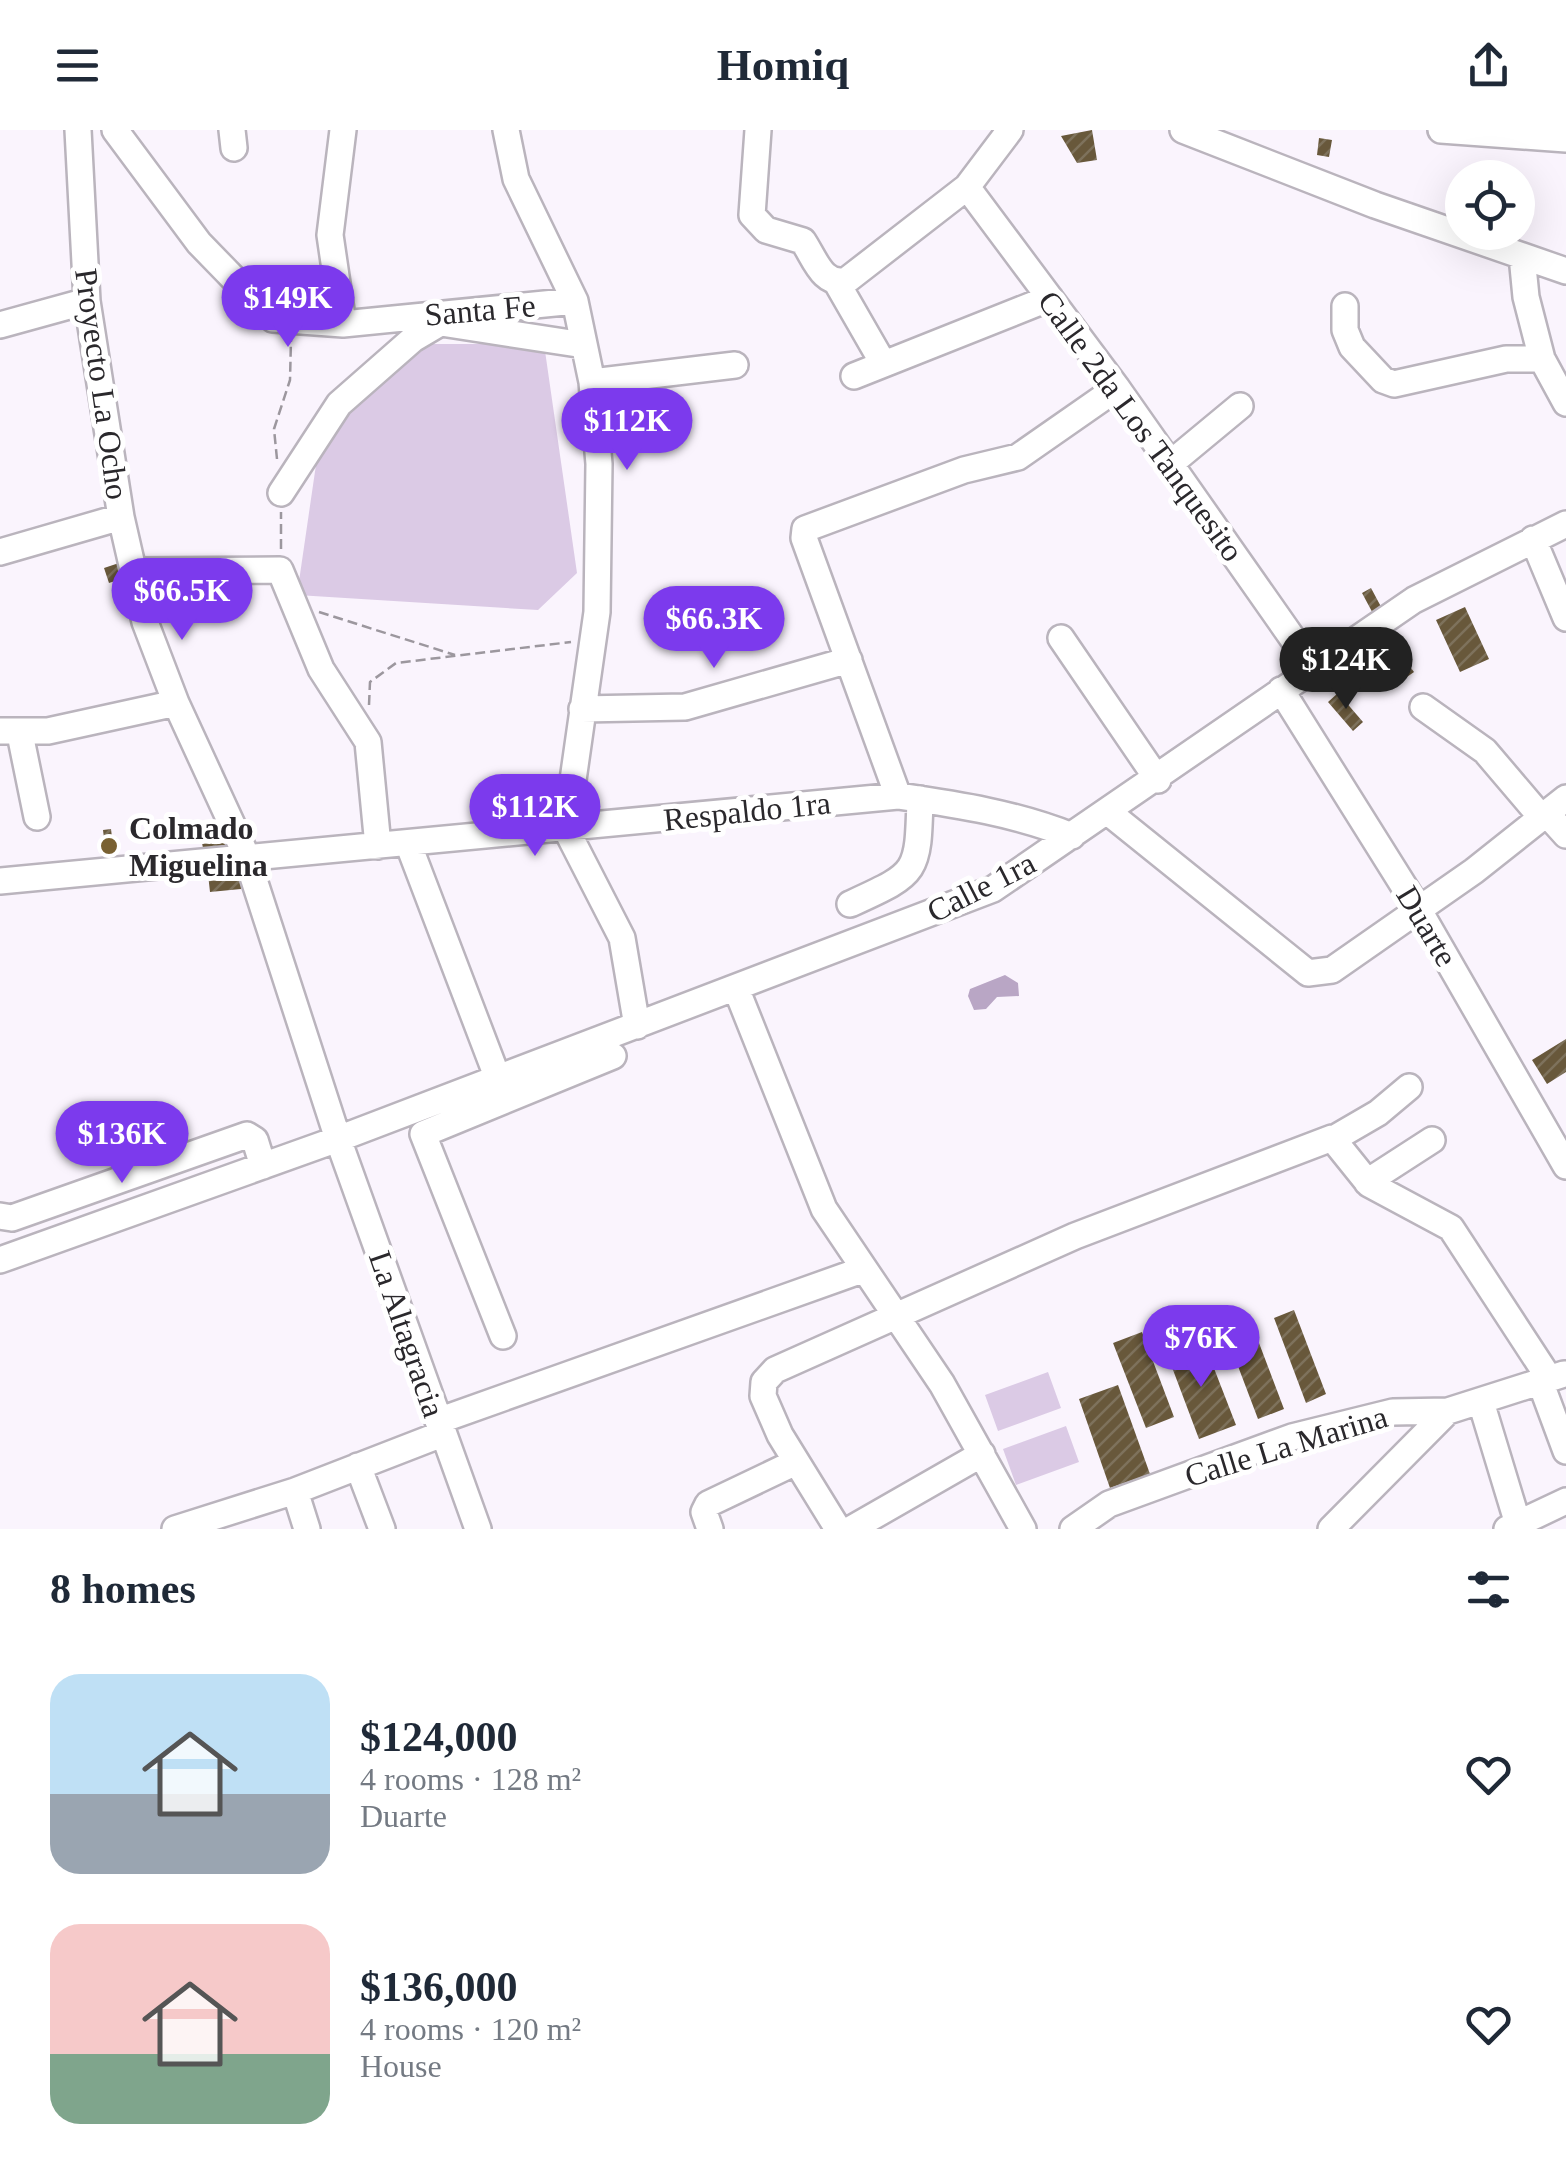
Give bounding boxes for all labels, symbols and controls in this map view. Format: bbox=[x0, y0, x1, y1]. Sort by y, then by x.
icon: menu bbox=[50, 38, 105, 93]
icon: share bbox=[1461, 38, 1516, 93]
text: Homiq bbox=[717, 40, 849, 90]
map controls bbox=[1445, 160, 1535, 250]
button: locate bbox=[1445, 160, 1535, 250]
pin: $149K bbox=[218, 265, 358, 350]
street label: Proyecto La Ocho bbox=[68, 266, 136, 502]
text: $149K bbox=[244, 279, 332, 315]
street label: Calle 2da Los Tanquesito bbox=[1031, 284, 1251, 568]
street label: Santa Fe bbox=[423, 287, 537, 333]
pin: $112K bbox=[557, 388, 697, 473]
text: $112K bbox=[583, 402, 671, 438]
pin: $66.5K bbox=[101, 558, 263, 643]
text: $66.5K bbox=[134, 572, 230, 608]
pin: $66.3K bbox=[633, 586, 795, 671]
text: $66.3K bbox=[666, 600, 762, 636]
pin: $124K bbox=[1276, 627, 1416, 712]
text: $124K bbox=[1302, 641, 1390, 677]
pin: $112K bbox=[465, 774, 605, 859]
street label: Respaldo 1ra bbox=[662, 784, 832, 838]
text: $112K bbox=[491, 788, 579, 824]
place label: Colmado Miguelina bbox=[129, 810, 268, 883]
marker: Colmado Miguelina bbox=[98, 835, 120, 857]
street label: Calle 1ra bbox=[921, 845, 1041, 929]
street label: Duarte bbox=[1389, 879, 1465, 973]
pin: $136K bbox=[52, 1101, 192, 1186]
text: $136K bbox=[78, 1115, 166, 1151]
street label: La Altagracia bbox=[362, 1246, 452, 1422]
pin: $76K bbox=[1142, 1305, 1260, 1390]
text: $76K bbox=[1165, 1319, 1237, 1355]
street label: Calle La Marina bbox=[1180, 1398, 1392, 1494]
icon: filters bbox=[1461, 1562, 1516, 1617]
text: 8 homes bbox=[50, 1566, 196, 1612]
icon: home bbox=[130, 1714, 250, 1834]
text: $124,000 bbox=[360, 1714, 518, 1760]
icon: heart bbox=[1461, 1747, 1516, 1802]
text: 4 rooms · 128 m² bbox=[360, 1761, 581, 1797]
text: Duarte bbox=[360, 1798, 447, 1834]
icon: home bbox=[130, 1964, 250, 2084]
text: $136,000 bbox=[360, 1964, 518, 2010]
icon: heart bbox=[1461, 1997, 1516, 2052]
text: 4 rooms · 120 m² bbox=[360, 2011, 581, 2047]
text: House bbox=[360, 2048, 442, 2084]

